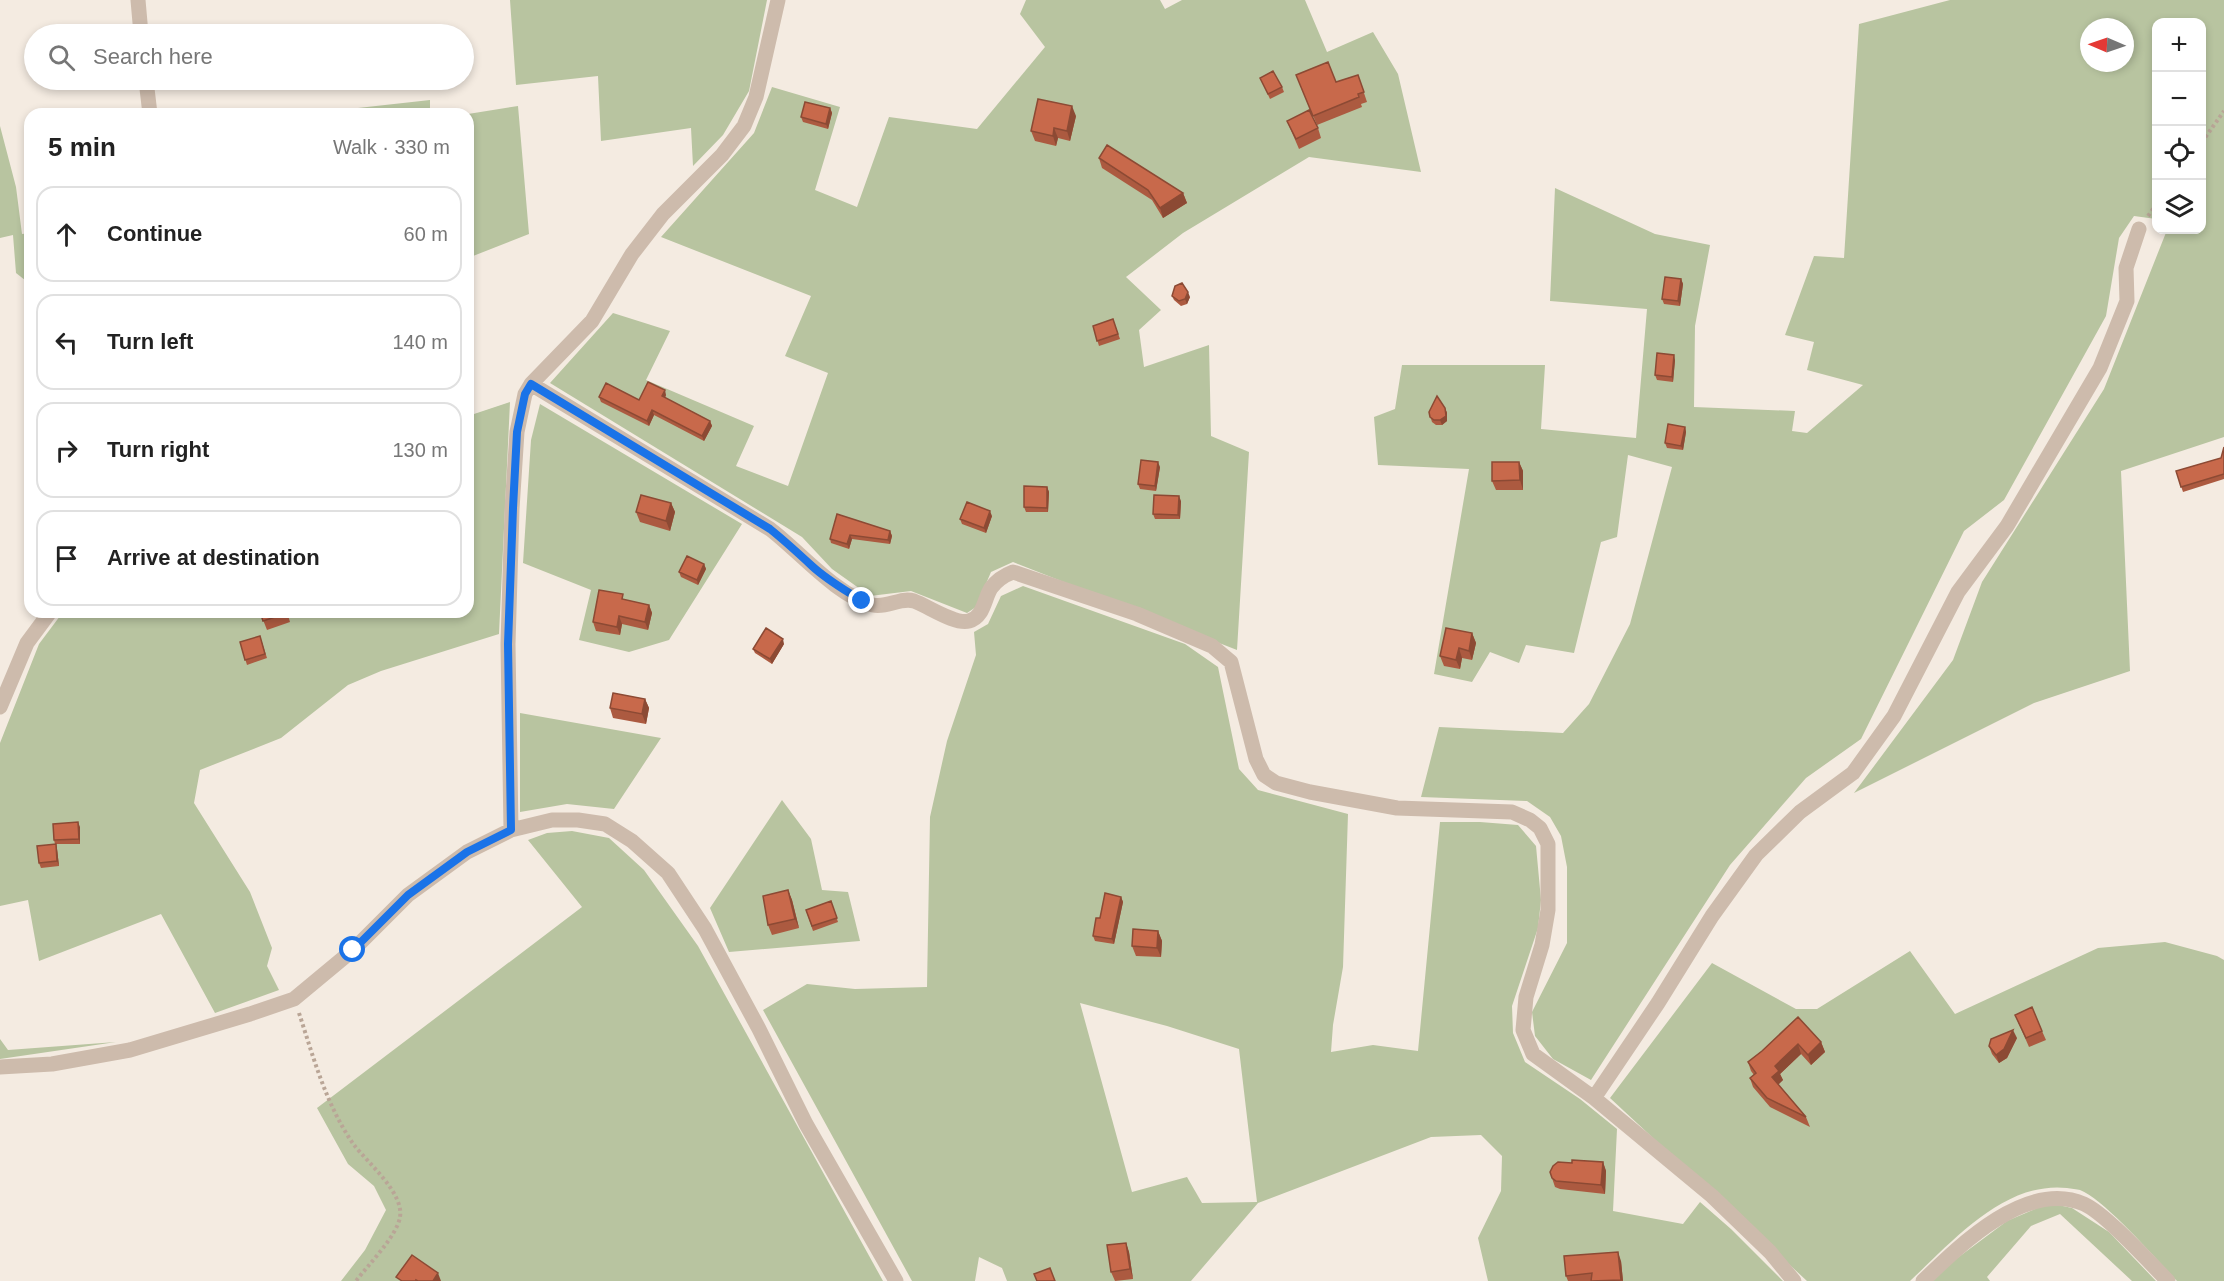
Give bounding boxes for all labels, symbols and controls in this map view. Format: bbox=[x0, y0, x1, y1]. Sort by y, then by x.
north arrow bbox=[2080, 18, 2134, 72]
map controls bbox=[2152, 18, 2206, 234]
button: + bbox=[2152, 18, 2206, 72]
search box bbox=[24, 24, 474, 90]
icon: search bbox=[45, 41, 78, 74]
text: Search here bbox=[93, 44, 213, 69]
button: − bbox=[2152, 72, 2206, 126]
button: locate bbox=[2152, 126, 2206, 180]
text: 5 min bbox=[48, 132, 116, 162]
text: Walk · 330 m bbox=[333, 136, 450, 158]
button: layers bbox=[2152, 180, 2206, 234]
icon: ahead bbox=[50, 218, 83, 251]
text: Continue bbox=[107, 221, 202, 246]
text: 60 m bbox=[404, 223, 448, 245]
icon: left bbox=[50, 326, 83, 359]
text: Turn left bbox=[107, 329, 193, 354]
text: 140 m bbox=[392, 331, 448, 353]
icon: right bbox=[50, 434, 83, 467]
text: Turn right bbox=[107, 437, 209, 462]
text: 130 m bbox=[392, 439, 448, 461]
icon: arrive bbox=[50, 542, 83, 575]
text: Arrive at destination bbox=[107, 545, 320, 570]
route end bbox=[848, 587, 874, 613]
route start bbox=[339, 936, 365, 962]

